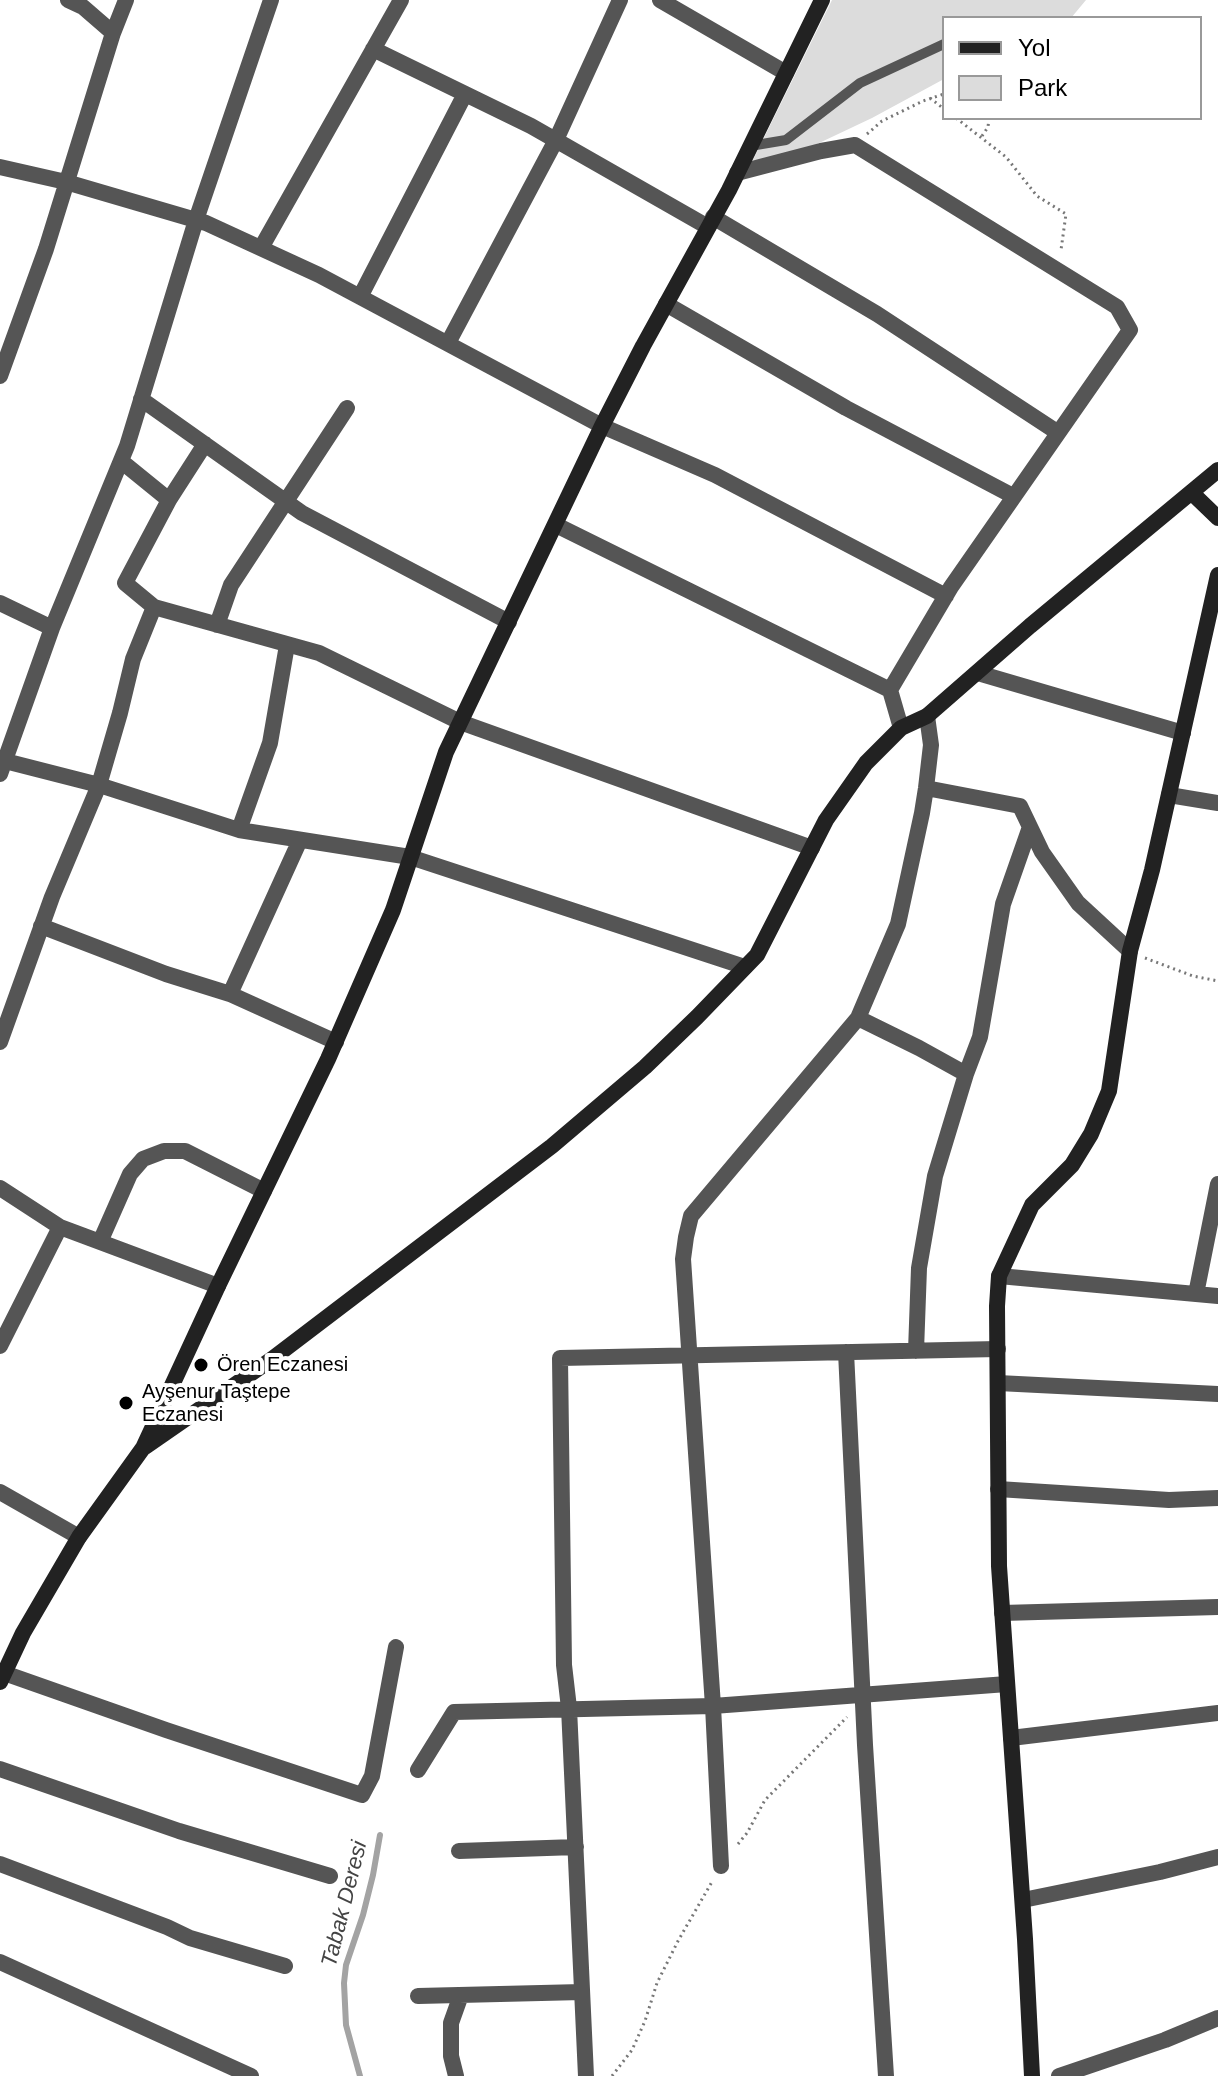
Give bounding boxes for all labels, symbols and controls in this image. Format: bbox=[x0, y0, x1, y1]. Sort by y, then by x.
legend bbox=[942, 16, 1202, 120]
text: Yol bbox=[1018, 34, 1050, 61]
text: Park bbox=[1018, 74, 1067, 101]
place label: Ören Eczanesi bbox=[217, 1353, 348, 1377]
marker: Ören Eczanesi bbox=[192, 1356, 210, 1374]
place label: Ayşenur Taştepe Eczanesi bbox=[142, 1380, 291, 1427]
marker: Ayşenur Taştepe Eczanesi bbox=[117, 1394, 135, 1412]
water label: Tabak Deresi bbox=[317, 1838, 373, 1970]

